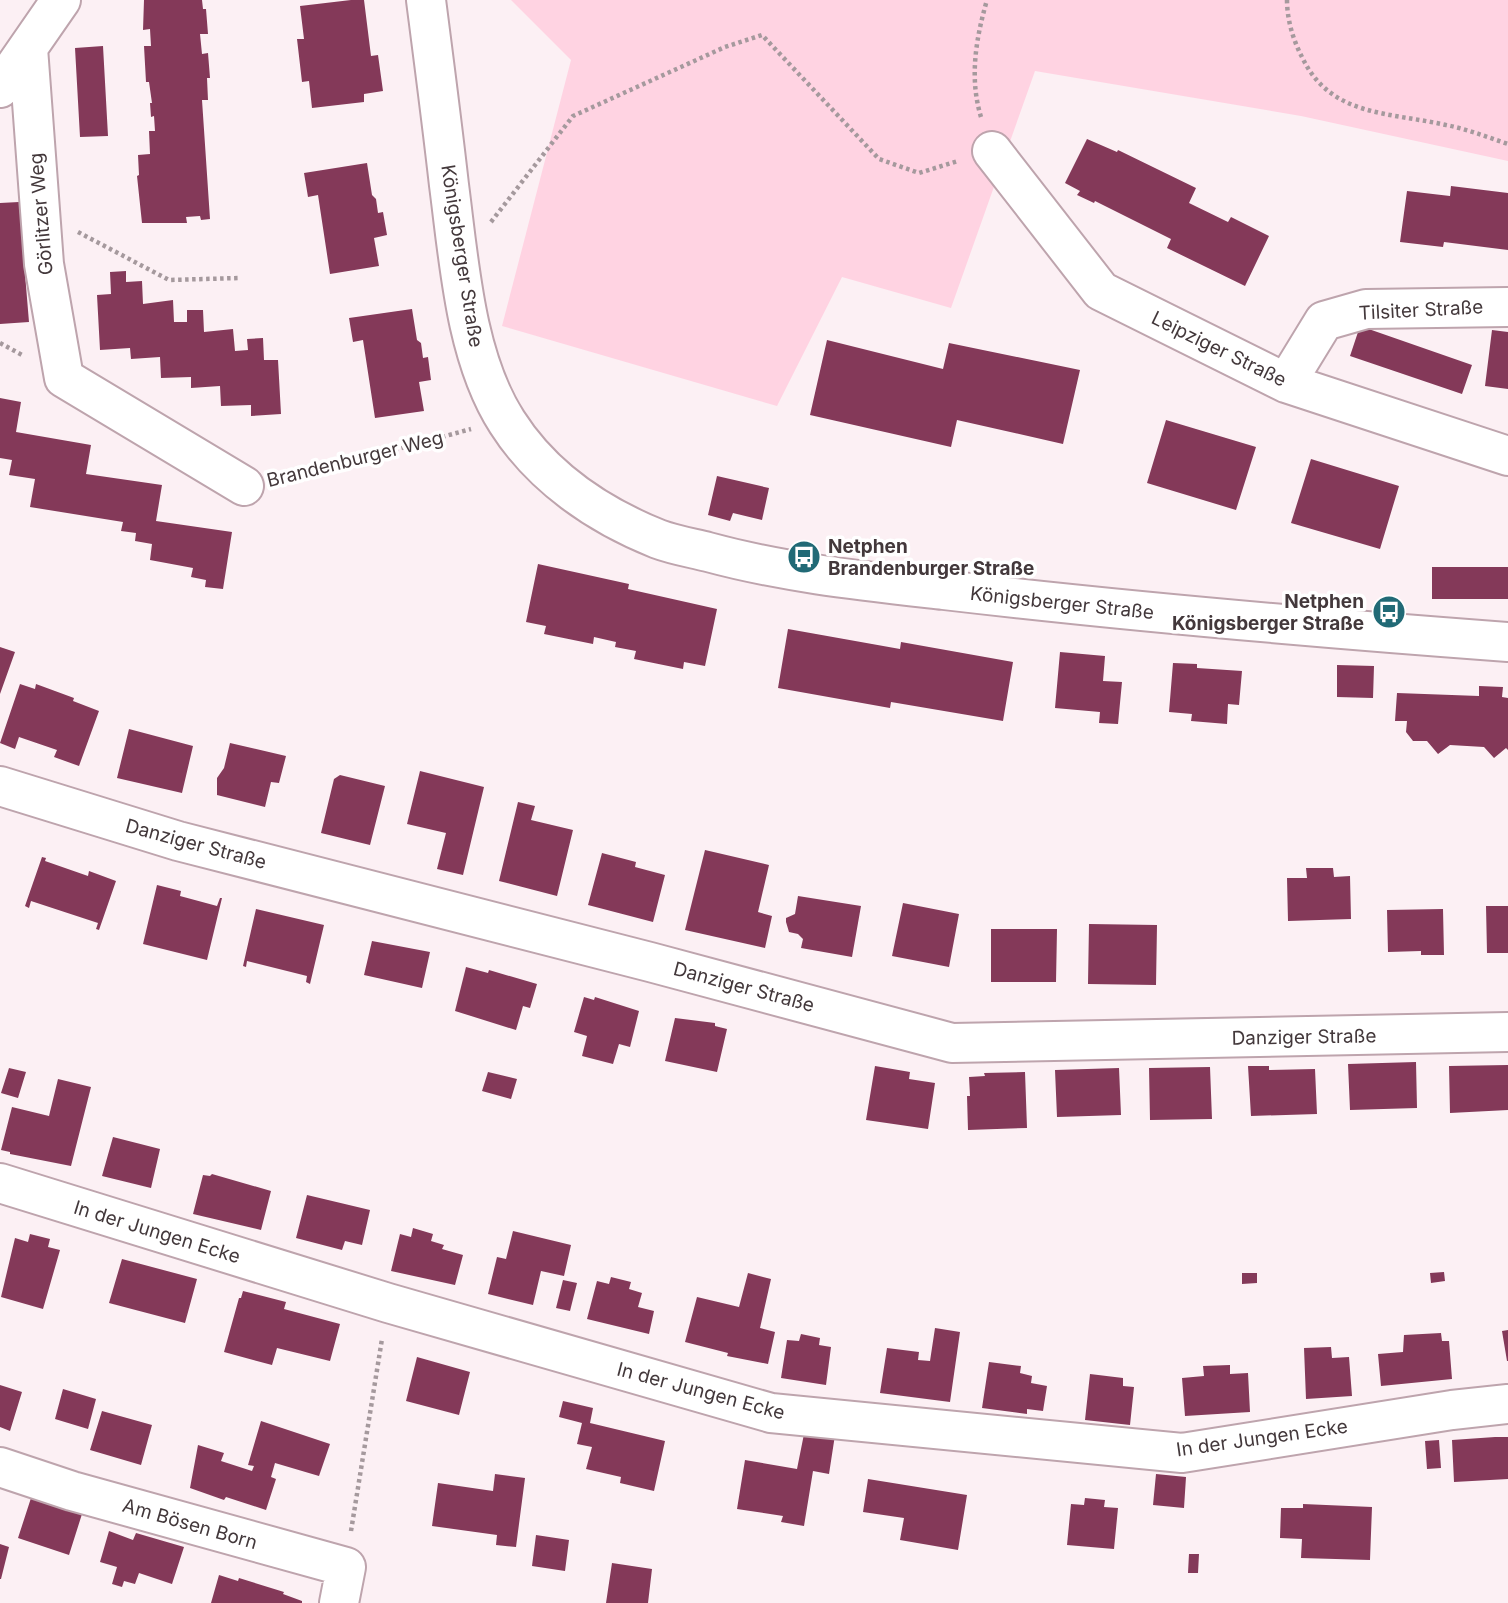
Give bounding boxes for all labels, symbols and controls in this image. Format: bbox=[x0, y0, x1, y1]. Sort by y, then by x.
street label: Görlitzer Weg bbox=[24, 152, 58, 276]
street label: Königsberger Straße bbox=[436, 163, 488, 349]
street label: Tilsiter Straße bbox=[1358, 295, 1484, 325]
street label: Leipziger Straße bbox=[1148, 306, 1290, 392]
street label: Brandenburger Weg bbox=[264, 426, 446, 492]
place label: Netphen Brandenburger Straße bbox=[828, 535, 1034, 580]
bus stop icon: Netphen Brandenburger Straße bbox=[785, 538, 823, 576]
street label: Königsberger Straße bbox=[969, 582, 1155, 624]
place label: Netphen Königsberger Straße bbox=[1172, 590, 1364, 635]
bus stop icon: Netphen Königsberger Straße bbox=[1370, 593, 1408, 631]
street label: Danziger Straße bbox=[123, 814, 269, 874]
street label: Danziger Straße bbox=[671, 957, 817, 1017]
street label: Danziger Straße bbox=[1231, 1024, 1377, 1050]
street label: In der Jungen Ecke bbox=[71, 1196, 243, 1268]
street label: In der Jungen Ecke bbox=[615, 1358, 787, 1424]
street label: In der Jungen Ecke bbox=[1175, 1415, 1349, 1461]
street label: Am Bösen Born bbox=[120, 1494, 260, 1554]

